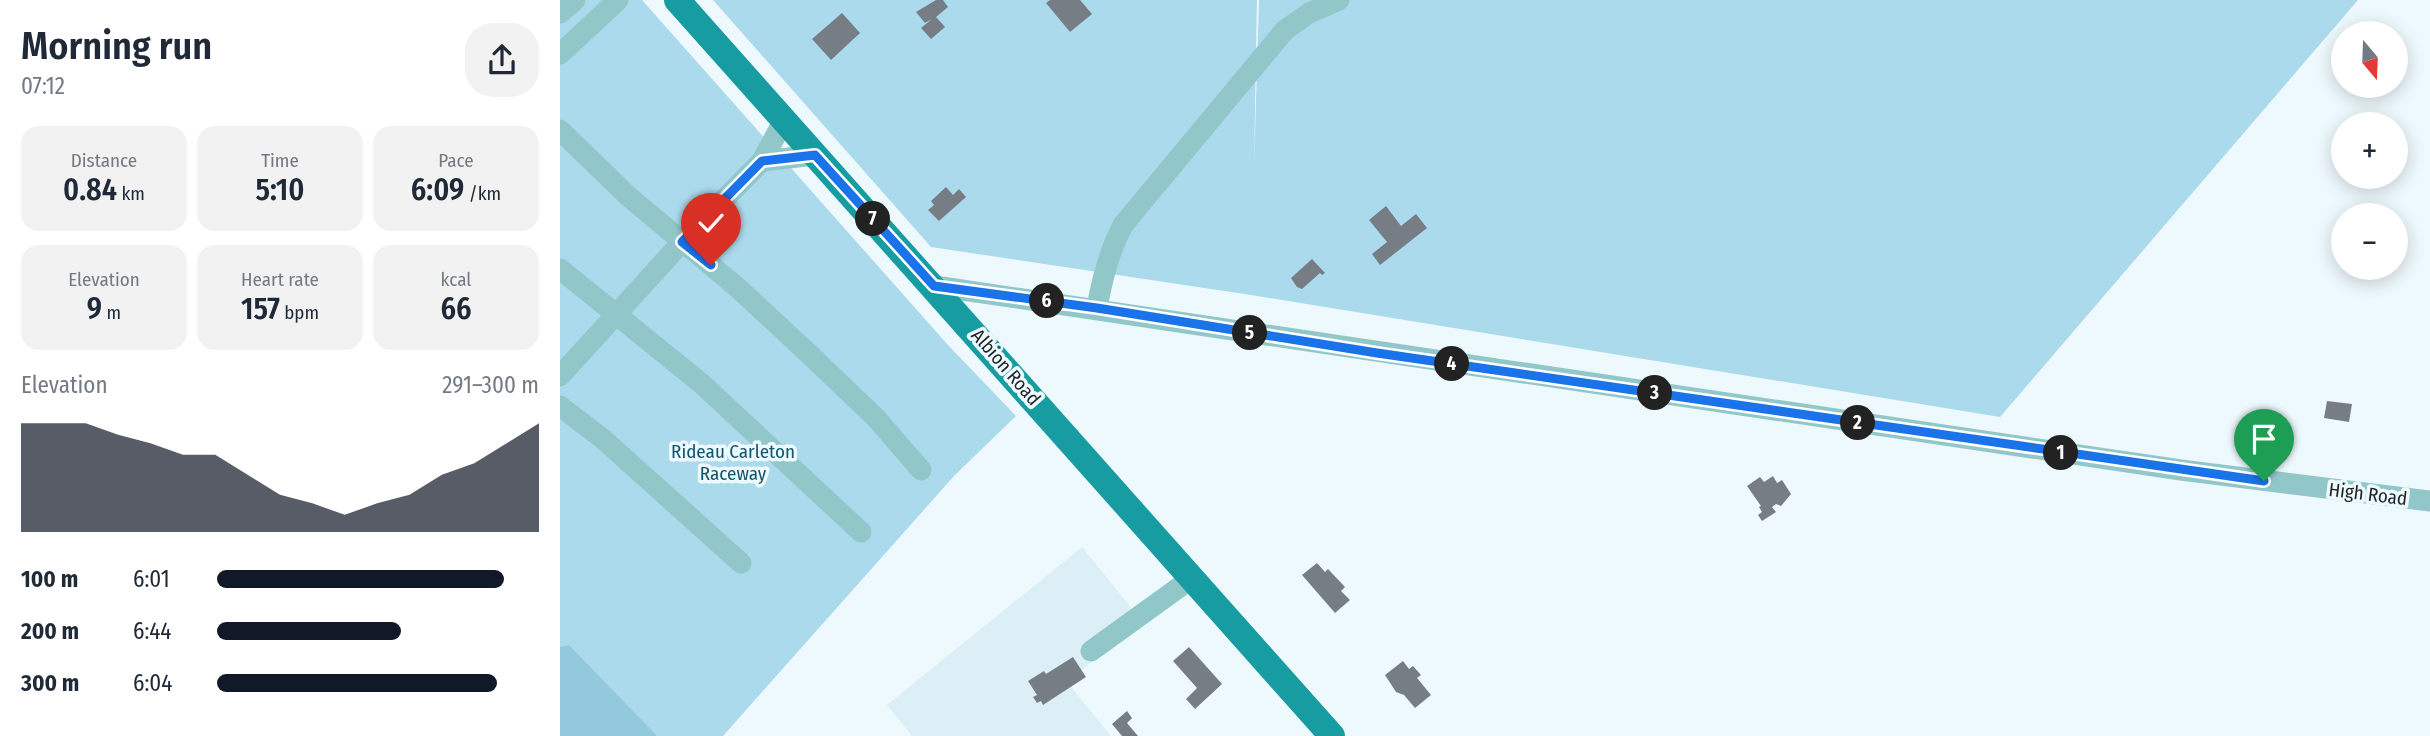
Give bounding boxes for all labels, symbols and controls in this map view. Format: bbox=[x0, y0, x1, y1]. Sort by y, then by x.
north arrow bbox=[2331, 21, 2408, 98]
map controls bbox=[2331, 21, 2408, 280]
text: Morning run bbox=[21, 23, 212, 69]
button: share bbox=[465, 23, 539, 97]
text: 07:12 bbox=[21, 72, 65, 100]
button: + bbox=[2331, 112, 2408, 189]
text: Distance bbox=[71, 149, 137, 172]
text: Time bbox=[261, 149, 299, 172]
text: Pace bbox=[438, 149, 474, 172]
text: 0.84 bbox=[63, 172, 117, 208]
text: 5:10 bbox=[256, 172, 304, 208]
text: 6:09 bbox=[411, 172, 464, 208]
text: km bbox=[117, 182, 145, 205]
text: /km bbox=[464, 182, 501, 205]
pin bbox=[681, 193, 741, 265]
pin: 7 bbox=[856, 202, 890, 236]
button: − bbox=[2331, 203, 2408, 280]
icon: check bbox=[692, 204, 730, 242]
text: 7 bbox=[868, 207, 877, 230]
text: Elevation bbox=[68, 268, 140, 291]
text: Heart rate bbox=[241, 268, 319, 291]
text: kcal bbox=[441, 268, 471, 291]
pin: 6 bbox=[1030, 284, 1064, 318]
text: 6 bbox=[1042, 289, 1051, 312]
text: 9 bbox=[87, 291, 102, 327]
text: 157 bbox=[241, 291, 280, 327]
text: 66 bbox=[441, 291, 471, 327]
text: m bbox=[102, 301, 121, 324]
text: bpm bbox=[280, 301, 319, 324]
pin: 5 bbox=[1232, 316, 1268, 350]
text: 5 bbox=[1245, 321, 1254, 344]
street label: Albion Road bbox=[967, 324, 1045, 410]
pin: 4 bbox=[1434, 346, 1470, 382]
text: 4 bbox=[1447, 352, 1456, 375]
text: Elevation bbox=[21, 371, 108, 399]
text: 291–300 m bbox=[442, 371, 539, 399]
pin: 3 bbox=[1638, 376, 1672, 410]
text: 3 bbox=[1650, 381, 1659, 404]
pin: 2 bbox=[1840, 406, 1876, 440]
pin bbox=[2234, 409, 2294, 481]
text: 2 bbox=[1853, 411, 1862, 434]
icon: arrive bbox=[2245, 420, 2283, 458]
pin: 1 bbox=[2044, 435, 2078, 470]
park label: Rideau Carleton Raceway bbox=[671, 440, 795, 485]
text: 1 bbox=[2056, 441, 2065, 464]
street label: High Road bbox=[2327, 478, 2409, 510]
text: 100 m bbox=[21, 565, 78, 593]
text: 6:01 bbox=[133, 565, 170, 593]
text: 200 m bbox=[21, 617, 79, 645]
text: 6:44 bbox=[133, 617, 171, 645]
text: 300 m bbox=[21, 669, 79, 697]
text: 6:04 bbox=[133, 669, 172, 697]

